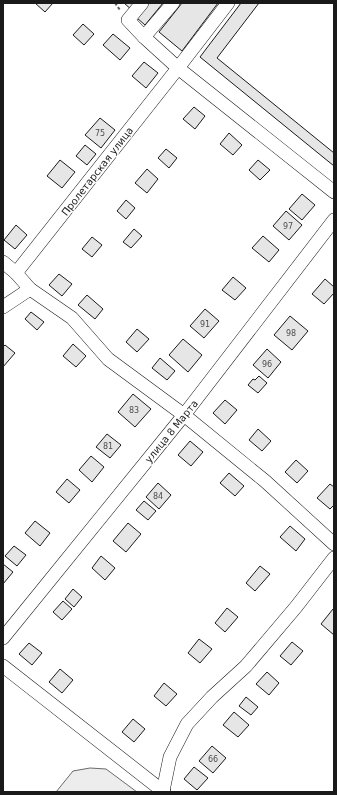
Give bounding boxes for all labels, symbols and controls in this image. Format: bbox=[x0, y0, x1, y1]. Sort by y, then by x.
street label: Пролетарская улица bbox=[59, 125, 135, 218]
house number: 75 bbox=[95, 129, 105, 138]
house number: 97 bbox=[283, 222, 293, 231]
house number: 91 bbox=[200, 320, 210, 329]
house number: 98 bbox=[286, 329, 296, 338]
house number: 96 bbox=[262, 360, 272, 369]
street label: улица 8 Марта bbox=[143, 398, 200, 465]
house number: 83 bbox=[129, 406, 139, 415]
house number: 81 bbox=[103, 442, 113, 451]
house number: 84 bbox=[153, 492, 163, 501]
house number: 66 bbox=[208, 755, 218, 764]

